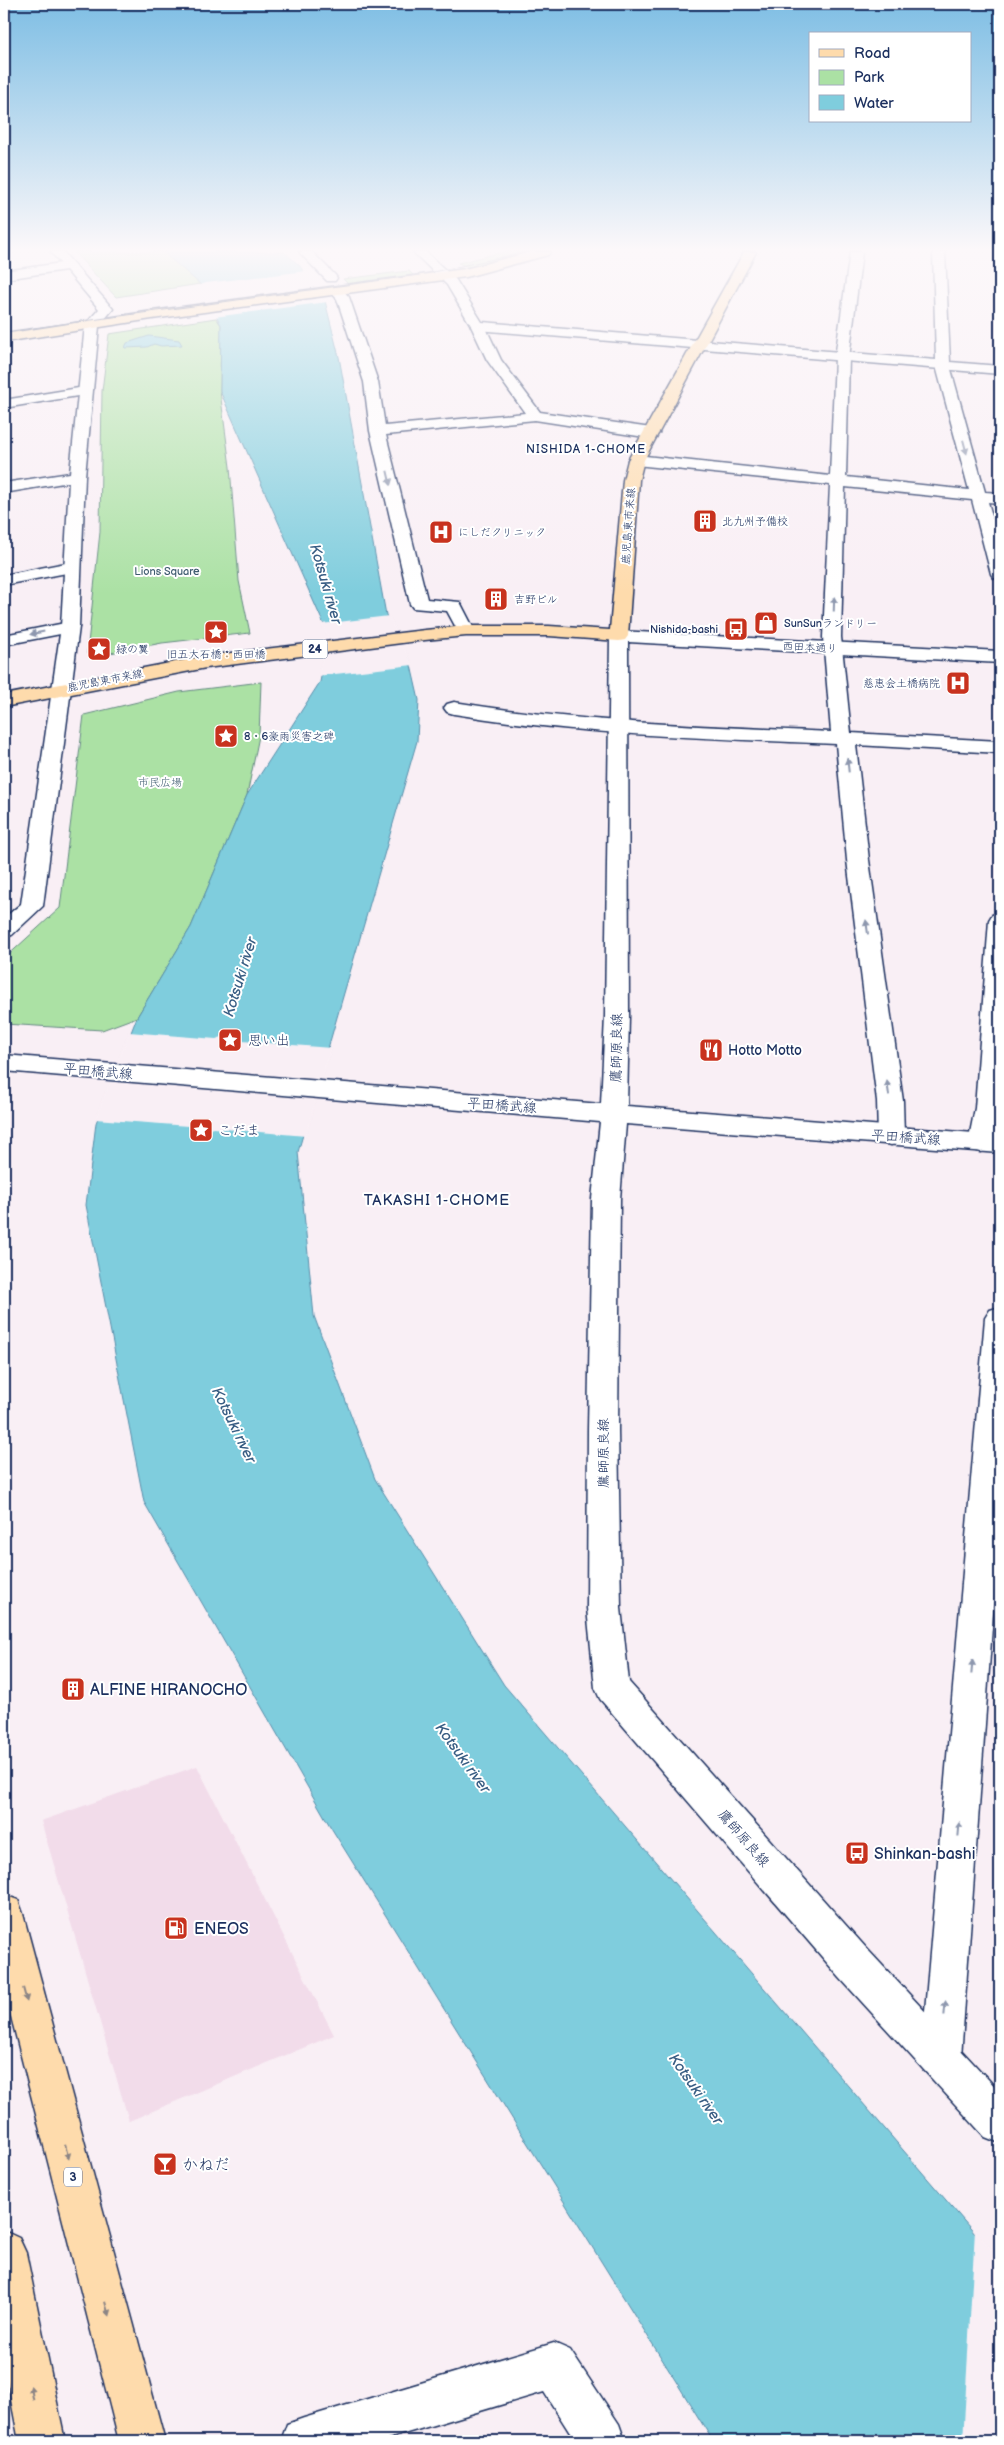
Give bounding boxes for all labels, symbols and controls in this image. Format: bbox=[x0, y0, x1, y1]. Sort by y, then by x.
legend bbox=[809, 32, 972, 122]
text: Road bbox=[854, 44, 890, 63]
text: Park bbox=[854, 68, 885, 87]
text: Water bbox=[854, 94, 894, 113]
one-way arrow bbox=[961, 439, 969, 454]
district label: NISHIDA 1-CHOME bbox=[526, 442, 646, 457]
one-way arrow bbox=[385, 471, 393, 486]
street label: 鹿児島東市来線 bbox=[619, 487, 638, 565]
building icon: 北九州予備校 bbox=[692, 508, 718, 534]
place label: 北九州予備校 bbox=[722, 515, 788, 528]
hospital icon: にしだクリニック bbox=[428, 519, 454, 545]
place label: にしだクリニック bbox=[458, 526, 546, 539]
water label: Kotsuki river bbox=[305, 542, 346, 628]
park label: Lions Square bbox=[134, 565, 200, 578]
building icon: 吉野ビル bbox=[483, 586, 509, 612]
place label: 吉野ビル bbox=[514, 593, 558, 606]
one-way arrow bbox=[830, 596, 838, 612]
shop icon: SunSunランドリー bbox=[753, 610, 779, 636]
bus stop icon: Nishida-bashi bbox=[723, 616, 749, 642]
place label: SunSunランドリー bbox=[784, 617, 877, 630]
place icon: 旧五大石橋：西田橋 bbox=[203, 619, 229, 645]
place label: Nishida-bashi bbox=[650, 623, 718, 636]
one-way arrow bbox=[29, 629, 44, 637]
place icon: 緑の翼 bbox=[86, 636, 112, 662]
road number: 24 bbox=[302, 640, 328, 659]
street label: 西田本通り bbox=[782, 640, 838, 655]
place label: 緑の翼 bbox=[116, 643, 149, 656]
place label: 旧五大石橋：西田橋 bbox=[167, 648, 266, 661]
street label: 鹿児島東市来線 bbox=[66, 667, 144, 694]
hospital icon: 慈恵会土橋病院 bbox=[945, 670, 971, 696]
place label: 慈恵会土橋病院 bbox=[863, 677, 940, 690]
place icon: 8・6豪雨災害之碑 bbox=[213, 723, 239, 749]
place label: 8・6豪雨災害之碑 bbox=[244, 730, 334, 743]
one-way arrow bbox=[844, 757, 852, 773]
park label: 市民広場 bbox=[138, 776, 182, 789]
one-way arrow bbox=[863, 918, 871, 934]
water label: Kotsuki river bbox=[219, 933, 262, 1019]
street label: 鷹師原良線 bbox=[607, 1013, 626, 1083]
place icon: 思い出 bbox=[217, 1027, 243, 1053]
place label: 思い出 bbox=[248, 1032, 290, 1049]
restaurant icon: Hotto Motto bbox=[698, 1037, 724, 1063]
place label: Hotto Motto bbox=[728, 1042, 802, 1059]
street label: 平田橋武線 bbox=[62, 1060, 134, 1083]
one-way arrow bbox=[884, 1079, 892, 1095]
street label: 平田橋武線 bbox=[466, 1095, 537, 1116]
place icon: こだま bbox=[188, 1117, 214, 1143]
place label: こだま bbox=[218, 1122, 260, 1139]
street label: 平田橋武線 bbox=[870, 1127, 941, 1148]
district label: TAKASHI 1-CHOME bbox=[364, 1191, 510, 1210]
water label: Kotsuki river bbox=[207, 1384, 261, 1468]
street label: 鷹師原良線 bbox=[595, 1418, 612, 1488]
one-way arrow bbox=[969, 1659, 977, 1675]
building icon: ALFINE HIRANOCHO bbox=[60, 1676, 86, 1702]
place label: ALFINE HIRANOCHO bbox=[90, 1681, 248, 1700]
water label: Kotsuki river bbox=[431, 1719, 495, 1798]
street label: 鷹師原良線 bbox=[714, 1806, 773, 1870]
one-way arrow bbox=[956, 1821, 964, 1837]
bus stop icon: Shinkan-bashi bbox=[844, 1840, 870, 1866]
place label: Shinkan-bashi bbox=[874, 1845, 975, 1864]
fuel station icon: ENEOS bbox=[163, 1915, 189, 1941]
place label: ENEOS bbox=[194, 1920, 249, 1939]
one-way arrow bbox=[21, 1987, 29, 2002]
one-way arrow bbox=[941, 2000, 949, 2016]
water label: Kotsuki river bbox=[664, 2050, 728, 2130]
one-way arrow bbox=[63, 2144, 71, 2159]
bar icon: かねだ bbox=[152, 2151, 178, 2177]
place label: かねだ bbox=[182, 2156, 230, 2175]
road number: 3 bbox=[64, 2168, 82, 2186]
one-way arrow bbox=[104, 2302, 112, 2317]
one-way arrow bbox=[28, 2386, 36, 2401]

